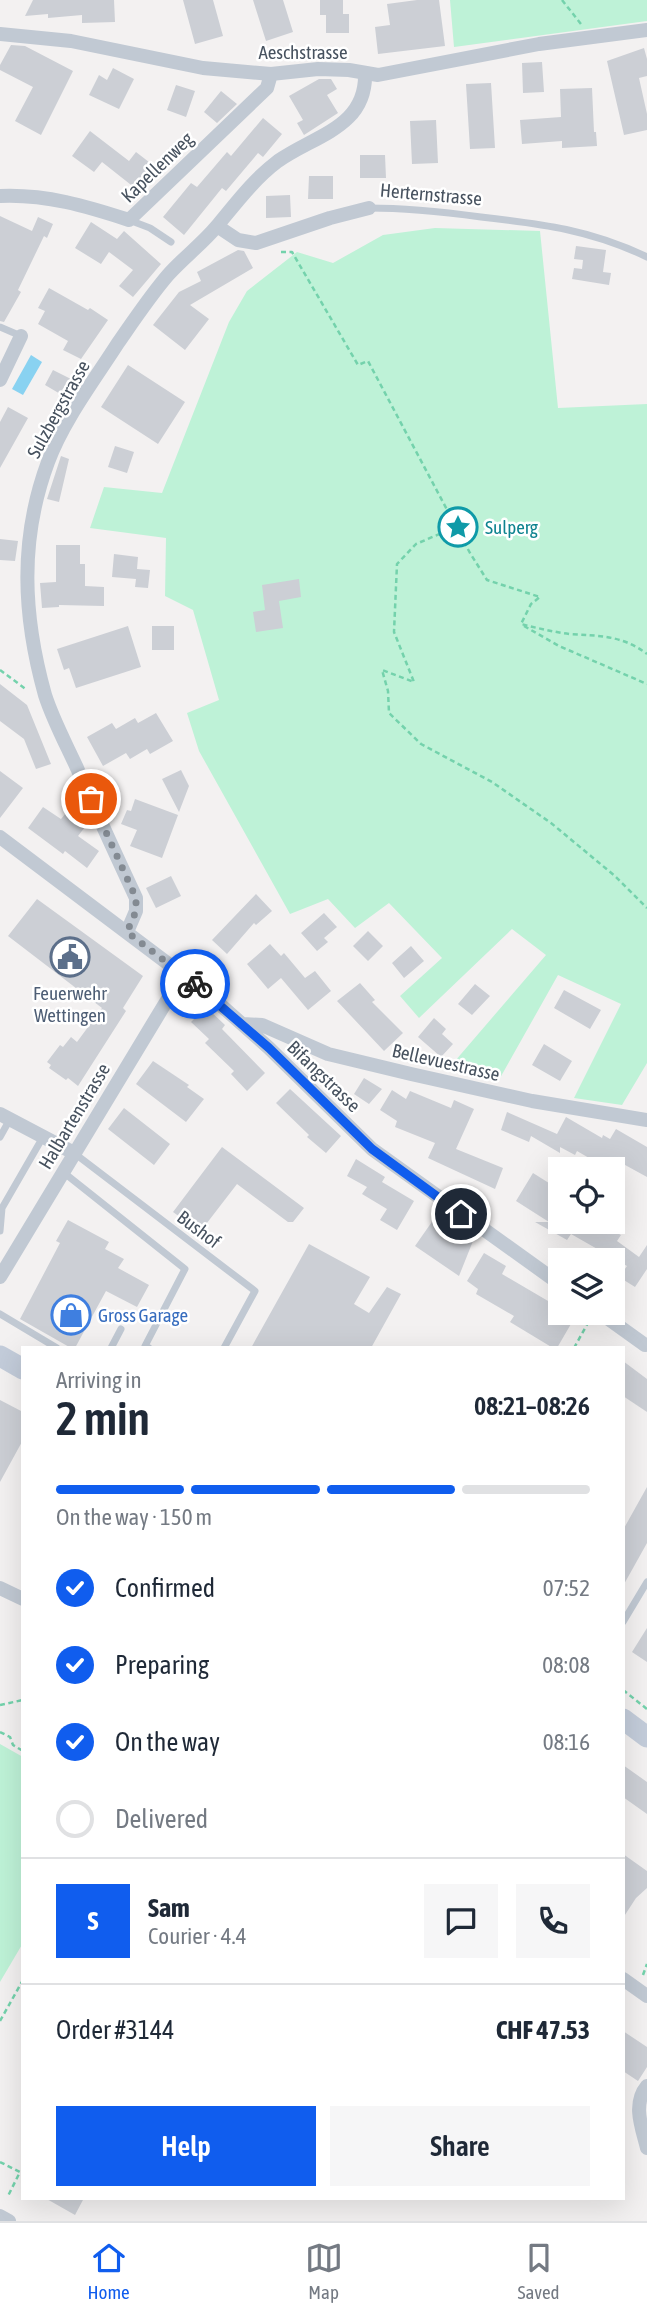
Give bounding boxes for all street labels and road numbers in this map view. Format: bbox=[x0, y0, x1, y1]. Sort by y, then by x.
street label: Aeschstrasse bbox=[258, 41, 348, 63]
street label: Kapellenweg bbox=[117, 127, 198, 207]
street label: Herternstrasse bbox=[379, 179, 483, 209]
street label: Sulzbergstrasse bbox=[22, 356, 94, 462]
street label: Bifangstrasse bbox=[283, 1036, 365, 1116]
street label: Bellevuestrasse bbox=[390, 1039, 502, 1085]
street label: Halbartenstrasse bbox=[34, 1059, 114, 1173]
street label: Bushof bbox=[173, 1206, 225, 1252]

